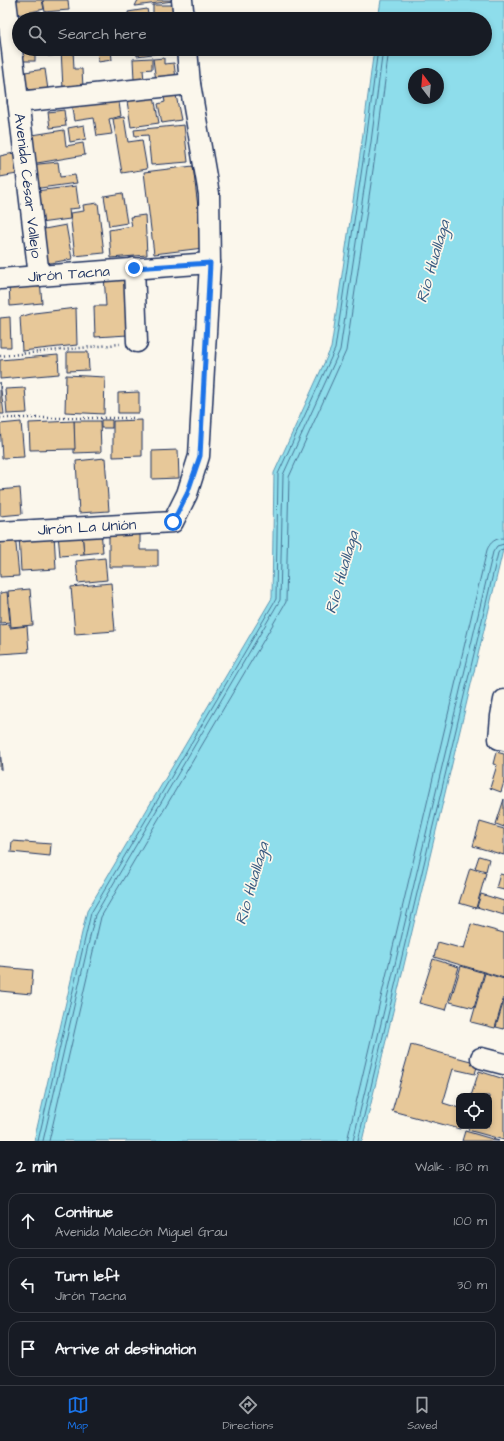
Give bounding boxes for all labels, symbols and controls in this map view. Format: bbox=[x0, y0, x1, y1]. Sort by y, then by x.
search box bbox=[12, 12, 492, 56]
icon: search bbox=[26, 23, 48, 45]
text: Search here bbox=[58, 24, 147, 45]
north arrow bbox=[408, 68, 444, 104]
street label: Avenida César Vallejo bbox=[9, 112, 47, 260]
water label: Río Huallaga bbox=[411, 217, 456, 305]
route end bbox=[125, 259, 143, 277]
street label: Jirón Tacna bbox=[27, 261, 111, 288]
route start bbox=[164, 513, 182, 531]
street label: Jirón La Unión bbox=[37, 514, 137, 541]
water label: Río Huallaga bbox=[320, 528, 365, 616]
water label: Río Huallaga bbox=[230, 839, 275, 927]
map controls bbox=[456, 1093, 492, 1129]
button: locate bbox=[456, 1093, 492, 1129]
text: 2 min bbox=[16, 1155, 57, 1179]
text: Walk · 130 m bbox=[415, 1158, 488, 1176]
text: Continue bbox=[55, 1202, 113, 1223]
icon: ahead bbox=[17, 1210, 39, 1232]
text: 100 m bbox=[454, 1212, 487, 1230]
text: Avenida Malecón Miguel Grau bbox=[55, 1223, 227, 1241]
text: Turn left bbox=[55, 1266, 119, 1287]
icon: left bbox=[17, 1274, 39, 1296]
text: 30 m bbox=[457, 1276, 487, 1294]
text: Jirón Tacna bbox=[55, 1287, 126, 1305]
icon: arrive bbox=[17, 1338, 39, 1360]
text: Arrive at destination bbox=[55, 1339, 196, 1360]
tab: Map bbox=[67, 1394, 89, 1433]
tab: Directions bbox=[222, 1394, 274, 1433]
tab: Saved bbox=[407, 1394, 437, 1433]

